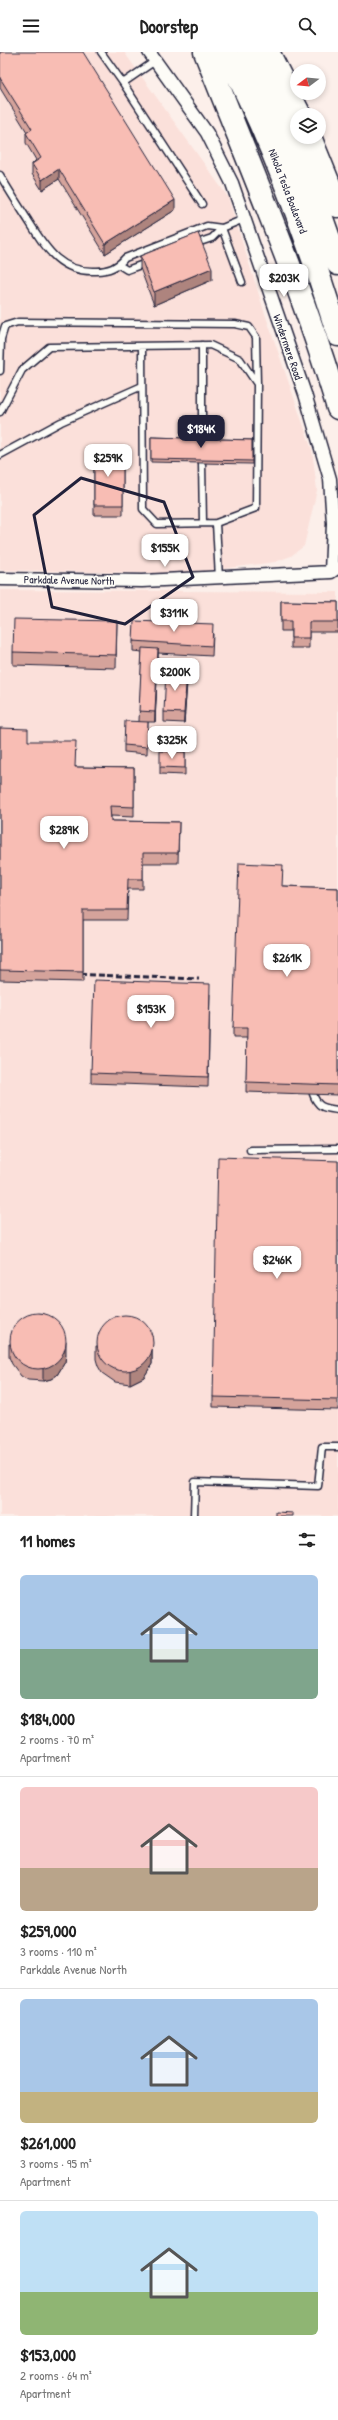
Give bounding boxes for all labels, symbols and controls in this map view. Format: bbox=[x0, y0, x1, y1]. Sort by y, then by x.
text: Doorstep bbox=[140, 14, 198, 39]
icon: menu bbox=[20, 15, 42, 37]
icon: search bbox=[296, 15, 318, 37]
north arrow bbox=[290, 64, 326, 100]
map controls bbox=[290, 64, 326, 144]
button: layers bbox=[290, 108, 326, 144]
street label: Nikola Tesla Boulevard bbox=[265, 147, 311, 236]
pin: $203K bbox=[256, 264, 312, 298]
text: $203K bbox=[268, 268, 300, 286]
street label: Windermere Road bbox=[270, 312, 306, 382]
pin: $184K bbox=[173, 415, 229, 449]
text: $184K bbox=[187, 419, 215, 437]
pin: $259K bbox=[80, 444, 136, 478]
text: $259K bbox=[93, 448, 123, 466]
pin: $155K bbox=[137, 534, 193, 568]
text: $155K bbox=[150, 538, 180, 556]
street label: Parkdale Avenue North bbox=[24, 572, 115, 588]
pin: $311K bbox=[146, 599, 202, 633]
text: $311K bbox=[160, 603, 188, 621]
pin: $200K bbox=[147, 658, 203, 692]
text: $200K bbox=[159, 662, 191, 680]
pin: $325K bbox=[144, 726, 200, 760]
text: $325K bbox=[157, 730, 187, 748]
pin: $289K bbox=[36, 816, 92, 850]
text: $289K bbox=[49, 820, 79, 838]
pin: $261K bbox=[259, 944, 315, 978]
text: $261K bbox=[272, 948, 302, 966]
pin: $153K bbox=[123, 995, 179, 1029]
text: $153K bbox=[136, 999, 166, 1017]
pin: $246K bbox=[249, 1246, 305, 1280]
text: $246K bbox=[262, 1250, 292, 1268]
text: 11 homes bbox=[20, 1529, 75, 1552]
icon: filters bbox=[296, 1529, 318, 1551]
icon: home bbox=[133, 1601, 205, 1673]
text: $184,000 bbox=[20, 1707, 75, 1730]
text: 2 rooms · 70 m² bbox=[20, 1730, 94, 1748]
text: Apartment bbox=[20, 1748, 71, 1766]
icon: home bbox=[133, 1813, 205, 1885]
text: $259,000 bbox=[20, 1919, 76, 1942]
text: 3 rooms · 110 m² bbox=[20, 1942, 97, 1960]
text: Parkdale Avenue North bbox=[20, 1960, 127, 1978]
icon: home bbox=[133, 2025, 205, 2097]
text: $261,000 bbox=[20, 2131, 76, 2154]
text: 3 rooms · 95 m² bbox=[20, 2154, 92, 2172]
text: Apartment bbox=[20, 2172, 71, 2190]
icon: home bbox=[133, 2237, 205, 2309]
text: $153,000 bbox=[20, 2343, 76, 2366]
text: 2 rooms · 64 m² bbox=[20, 2366, 92, 2384]
text: Apartment bbox=[20, 2384, 71, 2402]

